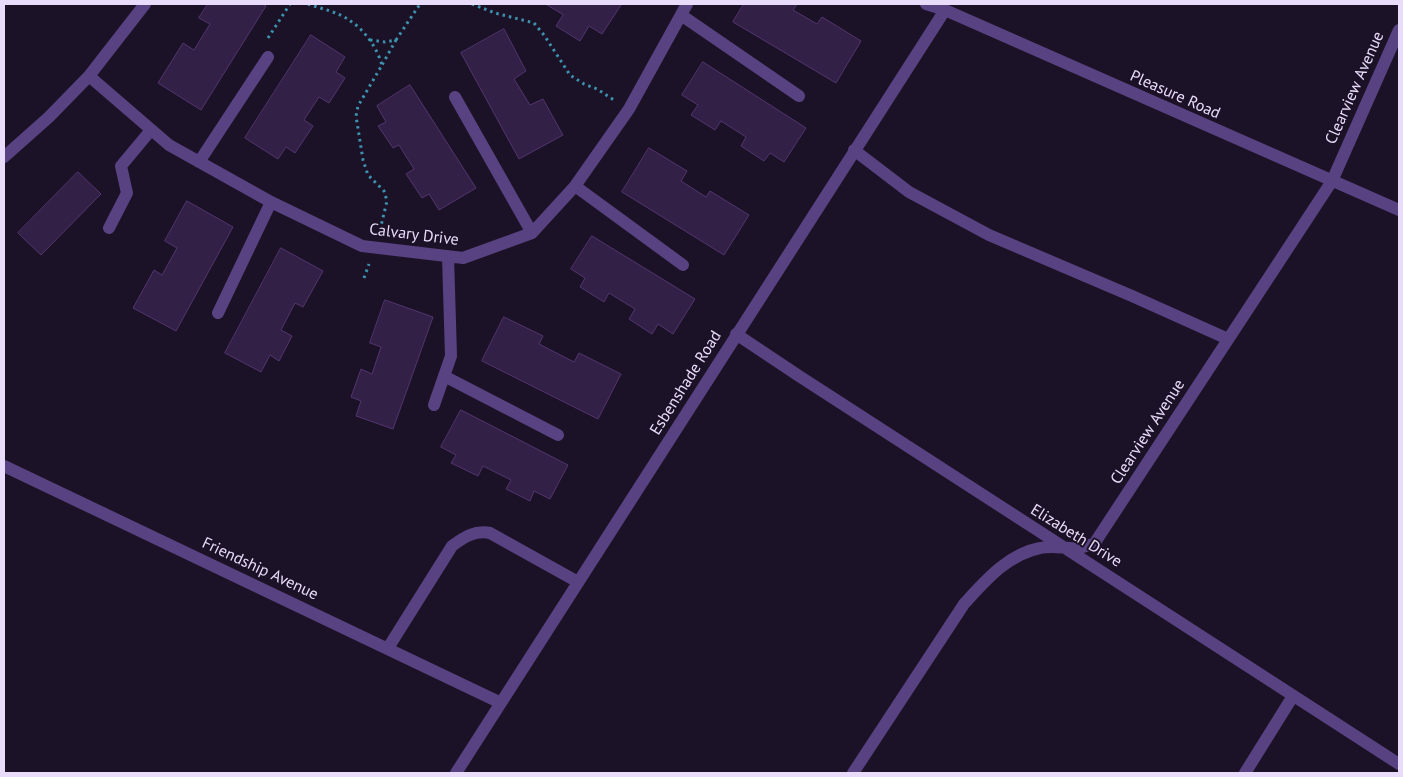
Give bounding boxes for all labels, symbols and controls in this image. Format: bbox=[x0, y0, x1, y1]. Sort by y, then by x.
street label: Clearview Avenue bbox=[1322, 29, 1388, 147]
street label: Pleasure Road bbox=[1127, 67, 1223, 123]
street label: Calvary Drive bbox=[368, 220, 460, 250]
street label: Esbenshade Road bbox=[646, 327, 726, 439]
street label: Clearview Avenue bbox=[1107, 376, 1189, 488]
street label: Elizabeth Drive bbox=[1027, 500, 1125, 572]
street label: Friendship Avenue bbox=[199, 534, 321, 604]

